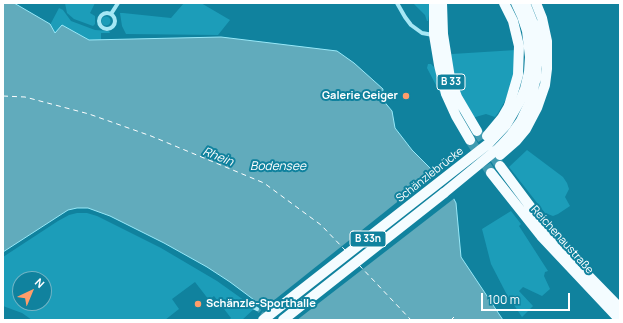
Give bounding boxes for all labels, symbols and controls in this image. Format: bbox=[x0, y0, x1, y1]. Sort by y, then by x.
road number: B 33 bbox=[437, 74, 465, 90]
place label: Galerie Geiger bbox=[322, 89, 398, 103]
marker: Galerie Geiger bbox=[401, 91, 411, 101]
water label: Rhein bbox=[201, 144, 235, 170]
street label: Schänzlebrücke bbox=[394, 145, 466, 205]
water label: Bodensee bbox=[250, 160, 306, 174]
street label: Reichenaustraße bbox=[528, 203, 596, 277]
road number: B 33n bbox=[350, 231, 386, 247]
north arrow bbox=[12, 271, 52, 311]
text: N bbox=[32, 275, 48, 291]
scale bar bbox=[483, 285, 572, 311]
text: 100 m bbox=[488, 291, 520, 308]
place label: Schänzle-Sporthalle bbox=[206, 297, 316, 311]
marker: Schänzle-Sporthalle bbox=[193, 299, 203, 309]

